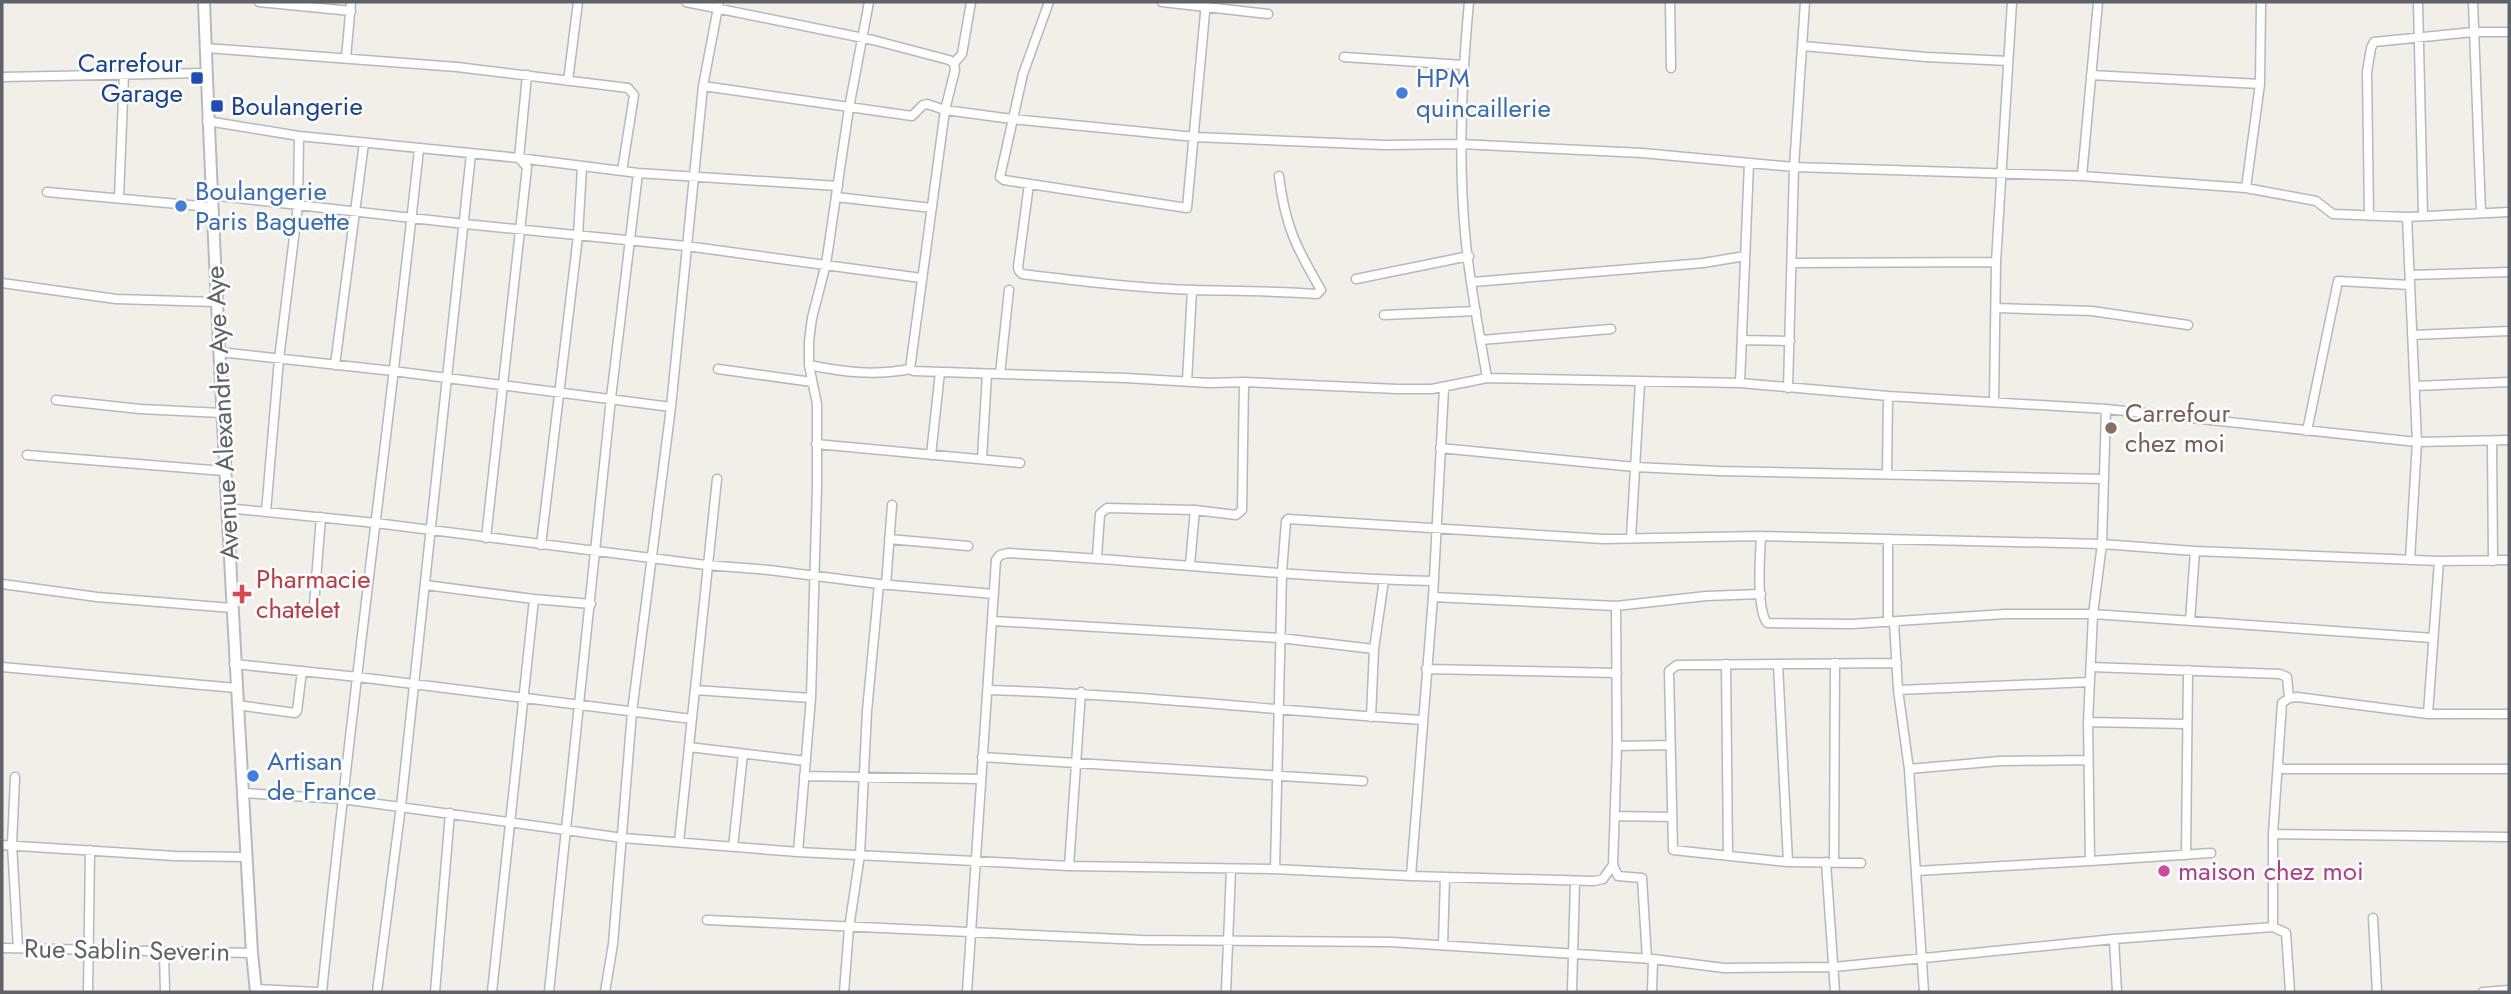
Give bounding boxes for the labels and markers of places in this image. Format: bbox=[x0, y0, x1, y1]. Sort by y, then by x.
place label: Carrefour Garage bbox=[78, 44, 183, 112]
place label: HPM quincaillerie bbox=[1416, 59, 1551, 127]
marker: Carrefour Garage bbox=[189, 70, 205, 86]
marker: HPM quincaillerie bbox=[1394, 85, 1410, 101]
place label: Boulangerie bbox=[231, 87, 363, 125]
marker: Boulangerie bbox=[209, 98, 225, 114]
place label: Boulangerie Paris Baguette bbox=[195, 172, 350, 240]
marker: Boulangerie Paris Baguette bbox=[173, 198, 189, 214]
place label: Carrefour chez moi bbox=[2125, 394, 2230, 462]
marker: Carrefour chez moi bbox=[2103, 420, 2119, 436]
place label: Pharmacie chatelet bbox=[256, 560, 371, 628]
marker: Pharmacie chatelet bbox=[234, 586, 250, 602]
place label: Artisan de France bbox=[267, 742, 376, 810]
marker: Artisan de France bbox=[245, 768, 261, 784]
place label: maison chez moi bbox=[2178, 852, 2364, 890]
marker: maison chez moi bbox=[2156, 863, 2172, 879]

